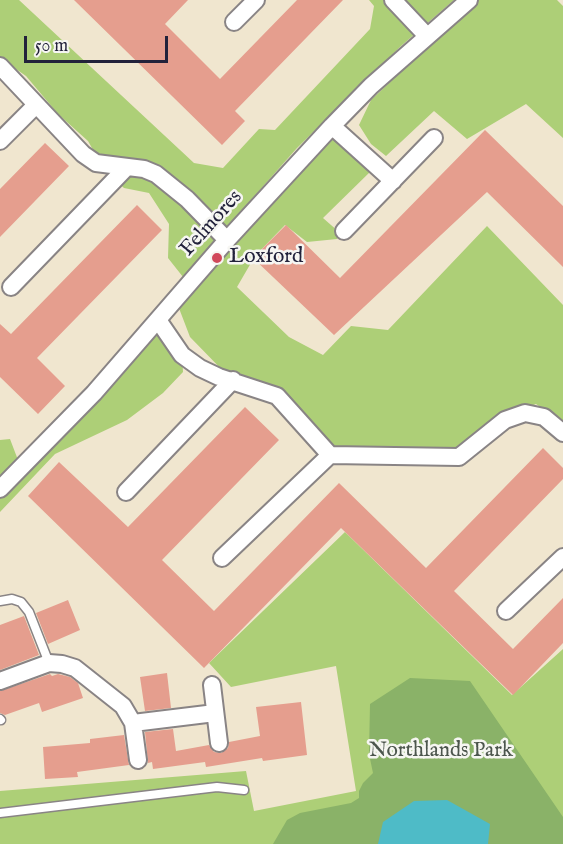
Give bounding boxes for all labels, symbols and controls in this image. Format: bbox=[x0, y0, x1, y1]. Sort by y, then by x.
scale bar bbox=[27, 24, 171, 62]
text: 50 m bbox=[35, 35, 68, 58]
street label: Felmores bbox=[176, 186, 248, 262]
place label: Loxford bbox=[229, 245, 303, 271]
marker: Loxford bbox=[210, 251, 224, 265]
park label: Northlands Park bbox=[369, 739, 513, 765]

